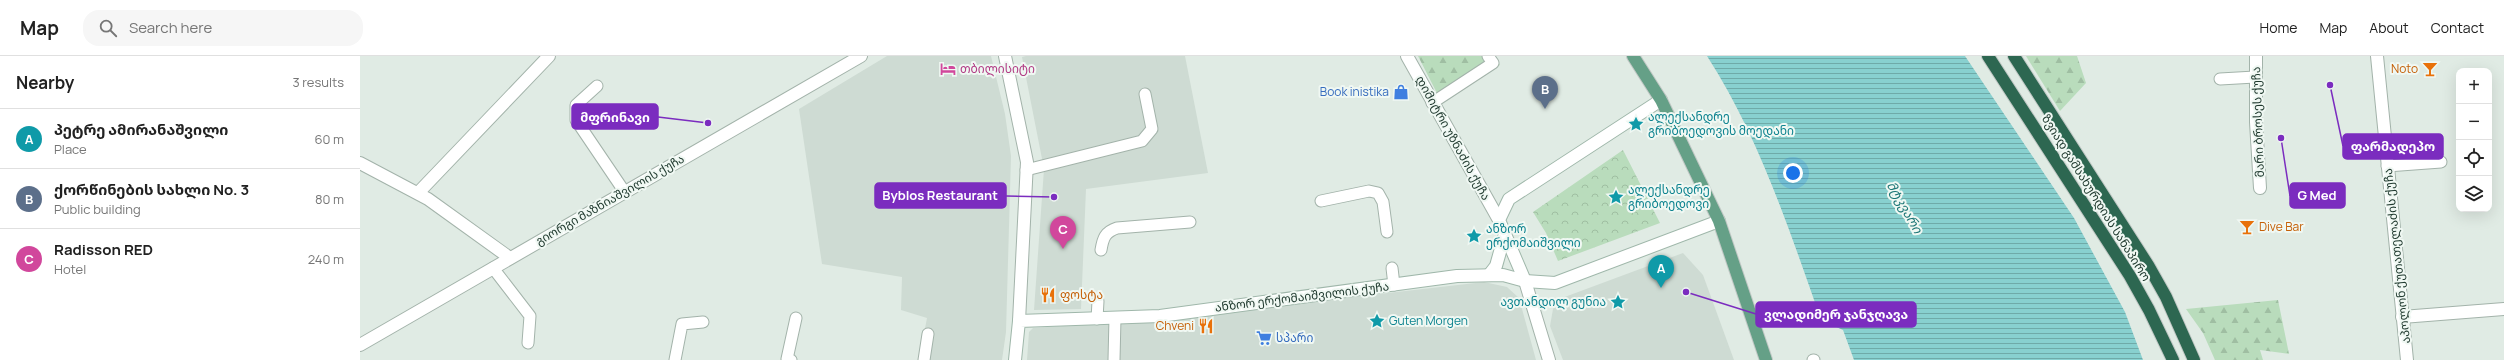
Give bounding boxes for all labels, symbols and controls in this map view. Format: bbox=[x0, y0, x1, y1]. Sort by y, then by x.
search box bbox=[83, 10, 363, 46]
text: Map bbox=[20, 15, 59, 41]
icon: search bbox=[97, 17, 119, 39]
text: Search here bbox=[129, 17, 212, 38]
text: Home bbox=[2260, 18, 2297, 37]
text: Map bbox=[2319, 18, 2347, 37]
text: About bbox=[2369, 18, 2409, 37]
text: Contact bbox=[2431, 18, 2484, 37]
hotel icon: თბილისიტი bbox=[939, 60, 957, 78]
place label: თბილისიტი bbox=[960, 60, 1035, 77]
place label: Noto bbox=[2391, 60, 2418, 77]
bar icon: Noto bbox=[2421, 60, 2439, 78]
street label: მარი ბროსეს ქუჩა bbox=[2247, 66, 2268, 178]
map controls bbox=[2456, 68, 2492, 212]
button: + bbox=[2456, 68, 2492, 104]
text: Nearby bbox=[16, 71, 74, 94]
street label: დიმიტრი უზნაძის ქუჩა bbox=[1412, 72, 1495, 203]
text: 3 results bbox=[292, 73, 344, 91]
pin: B bbox=[1532, 76, 1558, 109]
place label: Book inistika bbox=[1320, 83, 1389, 100]
shop icon: Book inistika bbox=[1392, 83, 1410, 101]
callout: მფრინავი bbox=[572, 104, 658, 129]
button: − bbox=[2456, 104, 2492, 140]
text: მფრინავი bbox=[580, 108, 650, 126]
place label: ალექსანდრე გრიბოედოვის მოედანი bbox=[1648, 108, 1794, 139]
street label: ზვიად გამსახურდიას სანაპირო bbox=[2038, 111, 2155, 284]
place icon: ალექსანდრე გრიბოედოვის მოედანი bbox=[1627, 115, 1645, 133]
text: პეტრე ამირანაშვილი bbox=[54, 119, 228, 140]
text: A bbox=[25, 130, 33, 148]
text: 60 m bbox=[314, 130, 344, 148]
callout: ფარმადეპო bbox=[2343, 134, 2443, 159]
text: ფარმადეპო bbox=[2351, 137, 2435, 155]
text: Place bbox=[54, 140, 87, 158]
button: locate bbox=[2456, 140, 2492, 176]
street label: გიორგი მაზნიაშვილის ქუჩა bbox=[532, 150, 687, 249]
your location bbox=[1783, 163, 1803, 183]
street label: აპოლონ ქუთათელაძის ქუჩა bbox=[2379, 168, 2414, 344]
button: layers bbox=[2456, 176, 2492, 212]
water label: მტკვარი bbox=[1883, 178, 1927, 237]
text: ქორწინების სახლი No. 3 bbox=[54, 179, 249, 200]
place label: ალექსანდრე გრიბოედოვი bbox=[1628, 181, 1710, 212]
callout: Byblos Restaurant bbox=[875, 183, 1006, 208]
callout: G Med bbox=[2290, 183, 2345, 208]
text: Byblos Restaurant bbox=[882, 186, 998, 204]
text: G Med bbox=[2297, 186, 2337, 204]
place icon: ალექსანდრე გრიბოედოვი bbox=[1607, 188, 1625, 206]
text: B bbox=[25, 190, 33, 208]
text: 80 m bbox=[315, 190, 344, 208]
text: Public building bbox=[54, 200, 141, 218]
pin: C bbox=[1050, 216, 1076, 249]
bar icon: Dive Bar bbox=[2238, 218, 2256, 236]
place label: Dive Bar bbox=[2259, 218, 2304, 235]
place label: ანზორ ერქომაიშვილი bbox=[1486, 220, 1581, 251]
place icon: ანზორ ერქომაიშვილი bbox=[1465, 227, 1483, 245]
text: Radisson RED bbox=[54, 239, 153, 260]
text: C bbox=[24, 250, 34, 268]
text: 240 m bbox=[308, 250, 344, 268]
pin: A bbox=[1648, 255, 1674, 288]
text: Hotel bbox=[54, 260, 86, 278]
street label: ანზორ ერქომაიშვილის ქუჩა bbox=[1214, 277, 1390, 316]
restaurant icon: ფოსტა bbox=[1039, 286, 1057, 304]
place label: ფოსტა bbox=[1060, 286, 1103, 303]
place label: ავთანდილ გუნია bbox=[1500, 293, 1606, 310]
place icon: ავთანდილ გუნია bbox=[1609, 293, 1627, 311]
callout: ვლადიმერ ჯანჯღავა bbox=[1756, 302, 1916, 327]
text: ვლადიმერ ჯანჯღავა bbox=[1764, 305, 1908, 323]
place icon: Guten Morgen bbox=[1368, 312, 1386, 330]
place label: Guten Morgen bbox=[1389, 312, 1468, 329]
place label: Chveni bbox=[1156, 317, 1194, 334]
restaurant icon: Chveni bbox=[1197, 317, 1215, 335]
supermarket icon: სპარი bbox=[1255, 329, 1273, 347]
place label: სპარი bbox=[1276, 329, 1313, 346]

